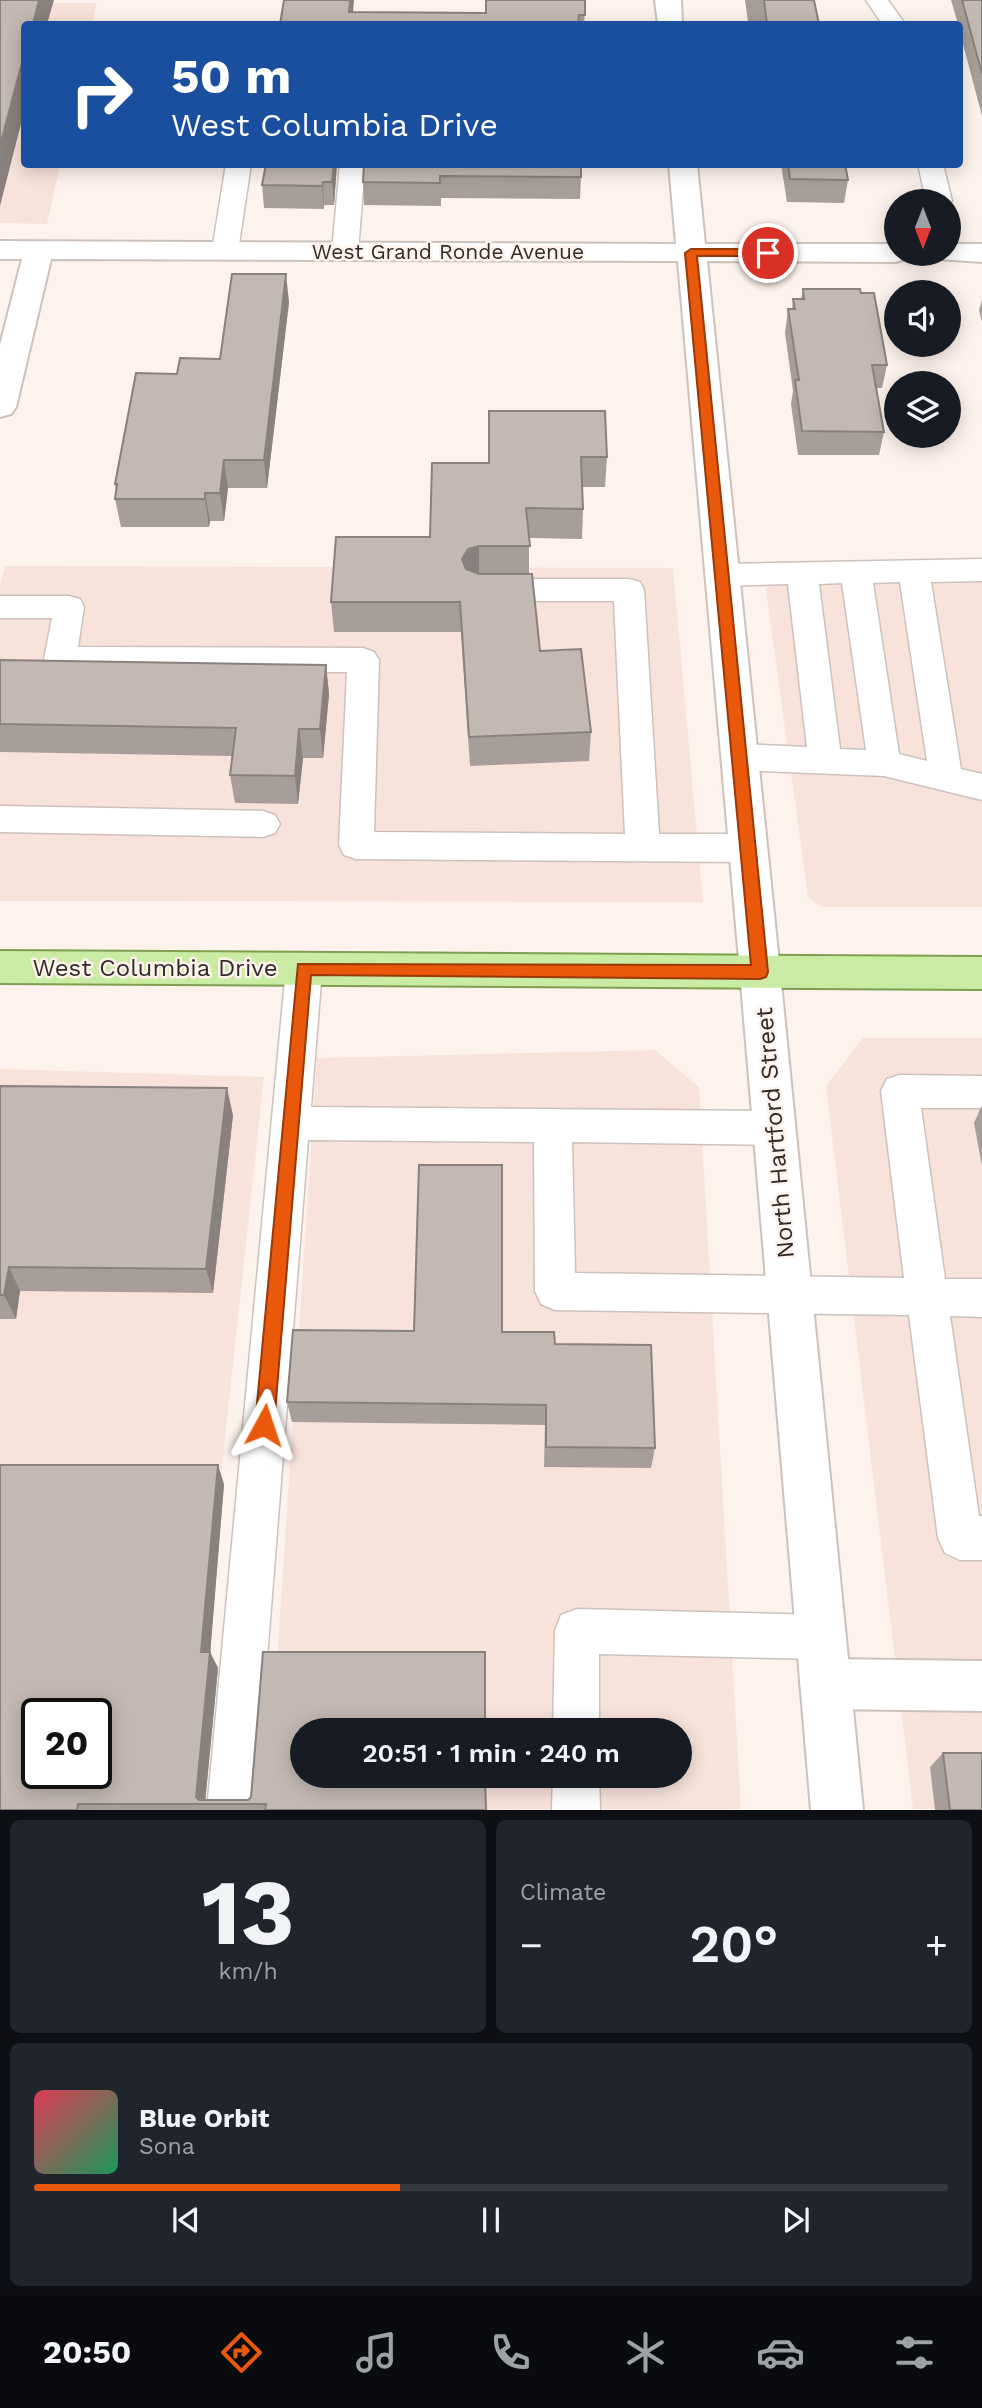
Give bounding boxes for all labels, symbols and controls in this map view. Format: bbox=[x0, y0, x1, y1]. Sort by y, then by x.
text: 50 m bbox=[171, 47, 291, 105]
icon: right bbox=[56, 49, 147, 140]
text: West Columbia Drive bbox=[171, 106, 498, 144]
north arrow bbox=[884, 189, 961, 266]
map controls bbox=[884, 189, 961, 448]
pin bbox=[738, 223, 798, 283]
icon: arrive bbox=[749, 234, 787, 272]
street label: West Grand Ronde Avenue bbox=[312, 239, 584, 264]
button: sound bbox=[884, 280, 961, 357]
button: layers bbox=[884, 371, 961, 448]
street label: West Columbia Drive bbox=[32, 954, 278, 982]
street label: North Hartford Street bbox=[750, 1006, 800, 1260]
position arrow bbox=[227, 1388, 301, 1462]
speed limit sign: 20 bbox=[21, 1698, 112, 1789]
text: 20:51 · 1 min · 240 m bbox=[362, 1738, 620, 1768]
text: 13 bbox=[201, 1859, 295, 1966]
text: Climate bbox=[520, 1879, 606, 1906]
text: 20° bbox=[690, 1914, 778, 1975]
text: − bbox=[520, 1923, 543, 1967]
text: + bbox=[925, 1923, 948, 1967]
text: km/h bbox=[218, 1958, 278, 1985]
text: Blue Orbit bbox=[139, 2103, 269, 2133]
text: Sona bbox=[139, 2133, 195, 2160]
icon: previous bbox=[167, 2201, 205, 2239]
icon: pause bbox=[472, 2201, 510, 2239]
icon: next bbox=[777, 2201, 815, 2239]
icon: directions bbox=[217, 2328, 266, 2377]
icon: music bbox=[352, 2328, 401, 2377]
icon: phone bbox=[486, 2328, 535, 2377]
icon: climate bbox=[621, 2328, 670, 2377]
icon: car bbox=[756, 2328, 805, 2377]
icon: filters bbox=[890, 2328, 939, 2377]
text: 20:50 bbox=[43, 2333, 131, 2371]

